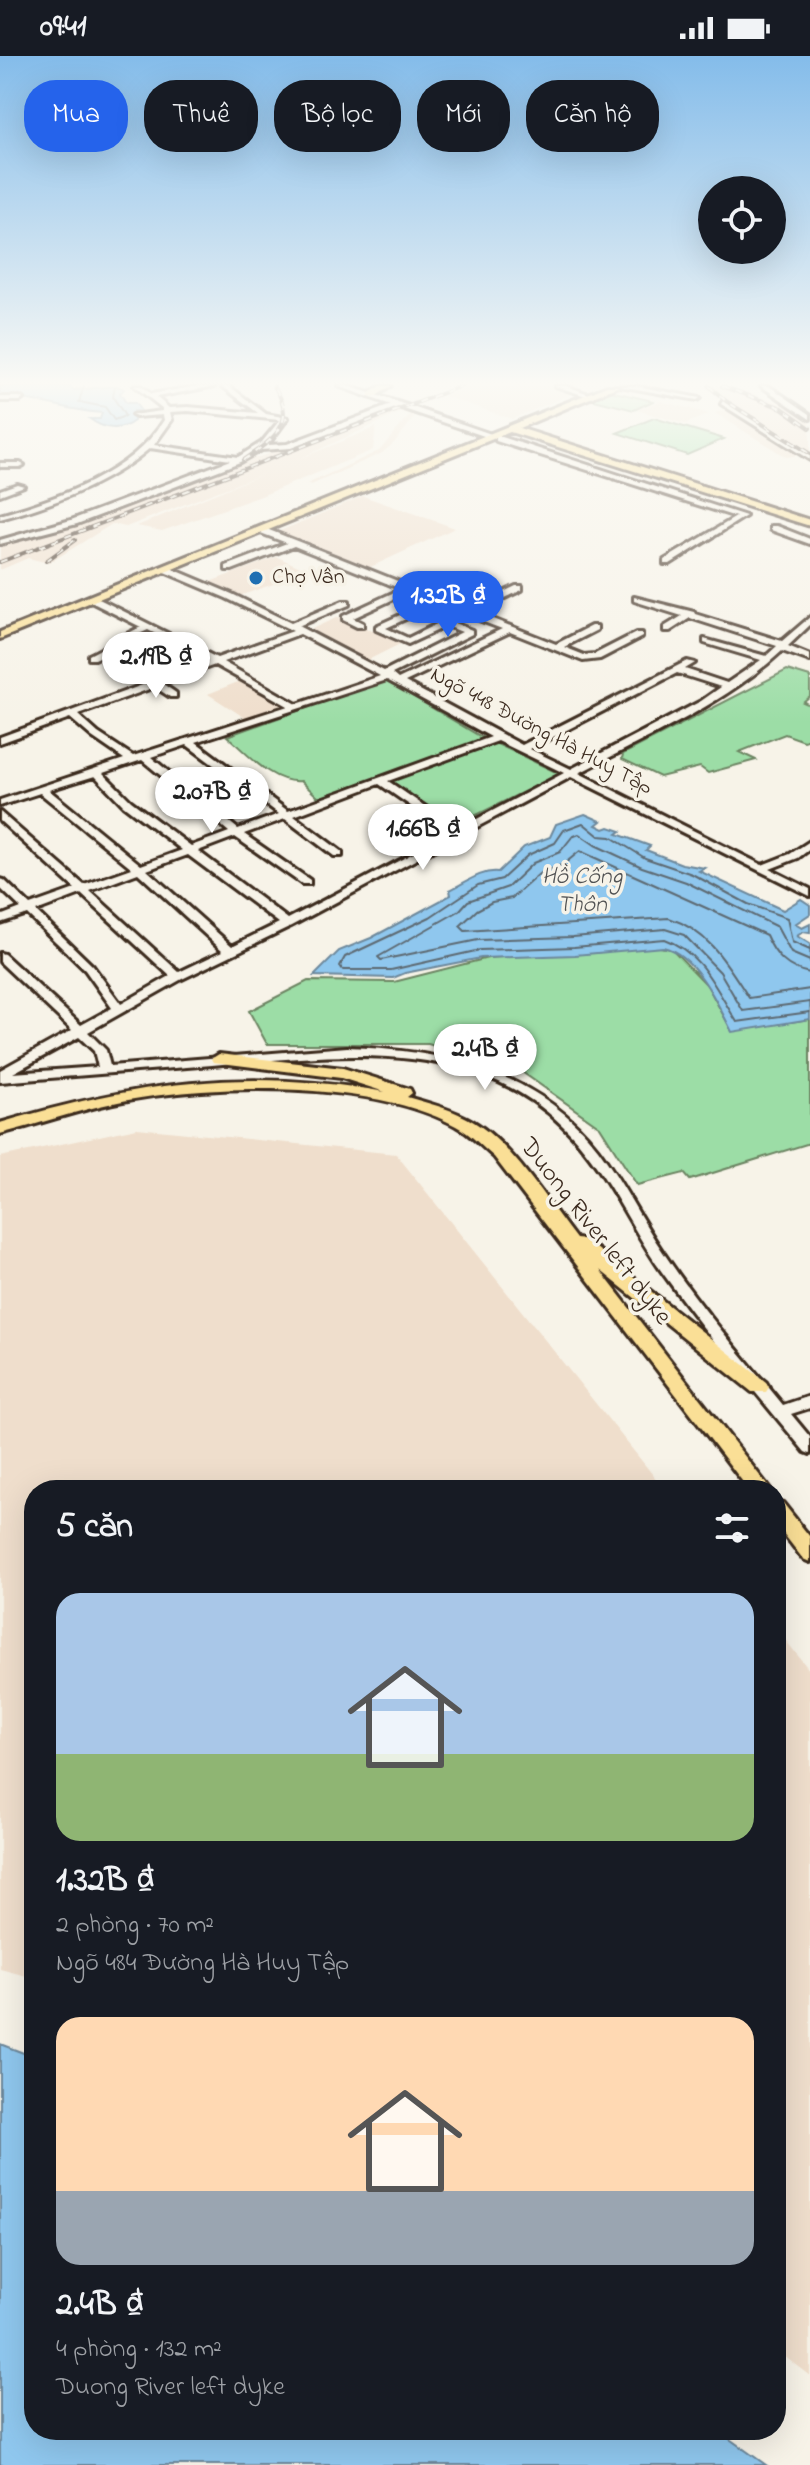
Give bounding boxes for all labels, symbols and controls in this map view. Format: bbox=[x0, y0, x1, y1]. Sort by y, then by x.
text: 09:41 bbox=[40, 6, 86, 50]
chip: Mua bbox=[24, 80, 128, 152]
chip: Thuê bbox=[144, 80, 258, 152]
chip: Bộ lọc bbox=[274, 80, 401, 152]
chip: Mới bbox=[417, 80, 510, 152]
chip: Căn hộ bbox=[526, 80, 659, 152]
map controls bbox=[698, 176, 786, 264]
button: locate bbox=[698, 176, 786, 264]
place label: Chợ Vân bbox=[272, 562, 345, 594]
marker: Chợ Vân bbox=[247, 569, 265, 587]
pin: 1.32B ₫ bbox=[374, 571, 522, 639]
text: 1.32B ₫ bbox=[411, 578, 485, 616]
pin: 2.19B ₫ bbox=[82, 632, 230, 700]
text: 2.19B ₫ bbox=[120, 639, 192, 677]
street label: Ngõ 448 Đường Hà Huy Tập bbox=[423, 660, 658, 805]
pin: 2.07B ₫ bbox=[138, 767, 286, 835]
text: 2.07B ₫ bbox=[173, 774, 251, 812]
pin: 1.66B ₫ bbox=[349, 804, 497, 872]
text: 1.66B ₫ bbox=[386, 811, 460, 849]
water label: Hồ Cống Thôn bbox=[542, 860, 624, 923]
pin: 2.4B ₫ bbox=[420, 1024, 550, 1092]
text: 2.4B ₫ bbox=[452, 1031, 518, 1069]
street label: Duong River left dyke bbox=[509, 1129, 681, 1334]
text: 5 căn bbox=[56, 1503, 133, 1553]
icon: filters bbox=[710, 1506, 754, 1550]
icon: home bbox=[333, 1645, 477, 1789]
text: 1.32B ₫ bbox=[56, 1857, 154, 1907]
text: 2 phòng · 70 m² bbox=[56, 1907, 214, 1945]
text: Ngõ 484 Đường Hà Huy Tập bbox=[56, 1945, 349, 1983]
icon: home bbox=[333, 2069, 477, 2213]
text: 2.4B ₫ bbox=[56, 2281, 143, 2331]
text: 4 phòng · 132 m² bbox=[56, 2331, 222, 2369]
text: Duong River left dyke bbox=[56, 2369, 285, 2407]

